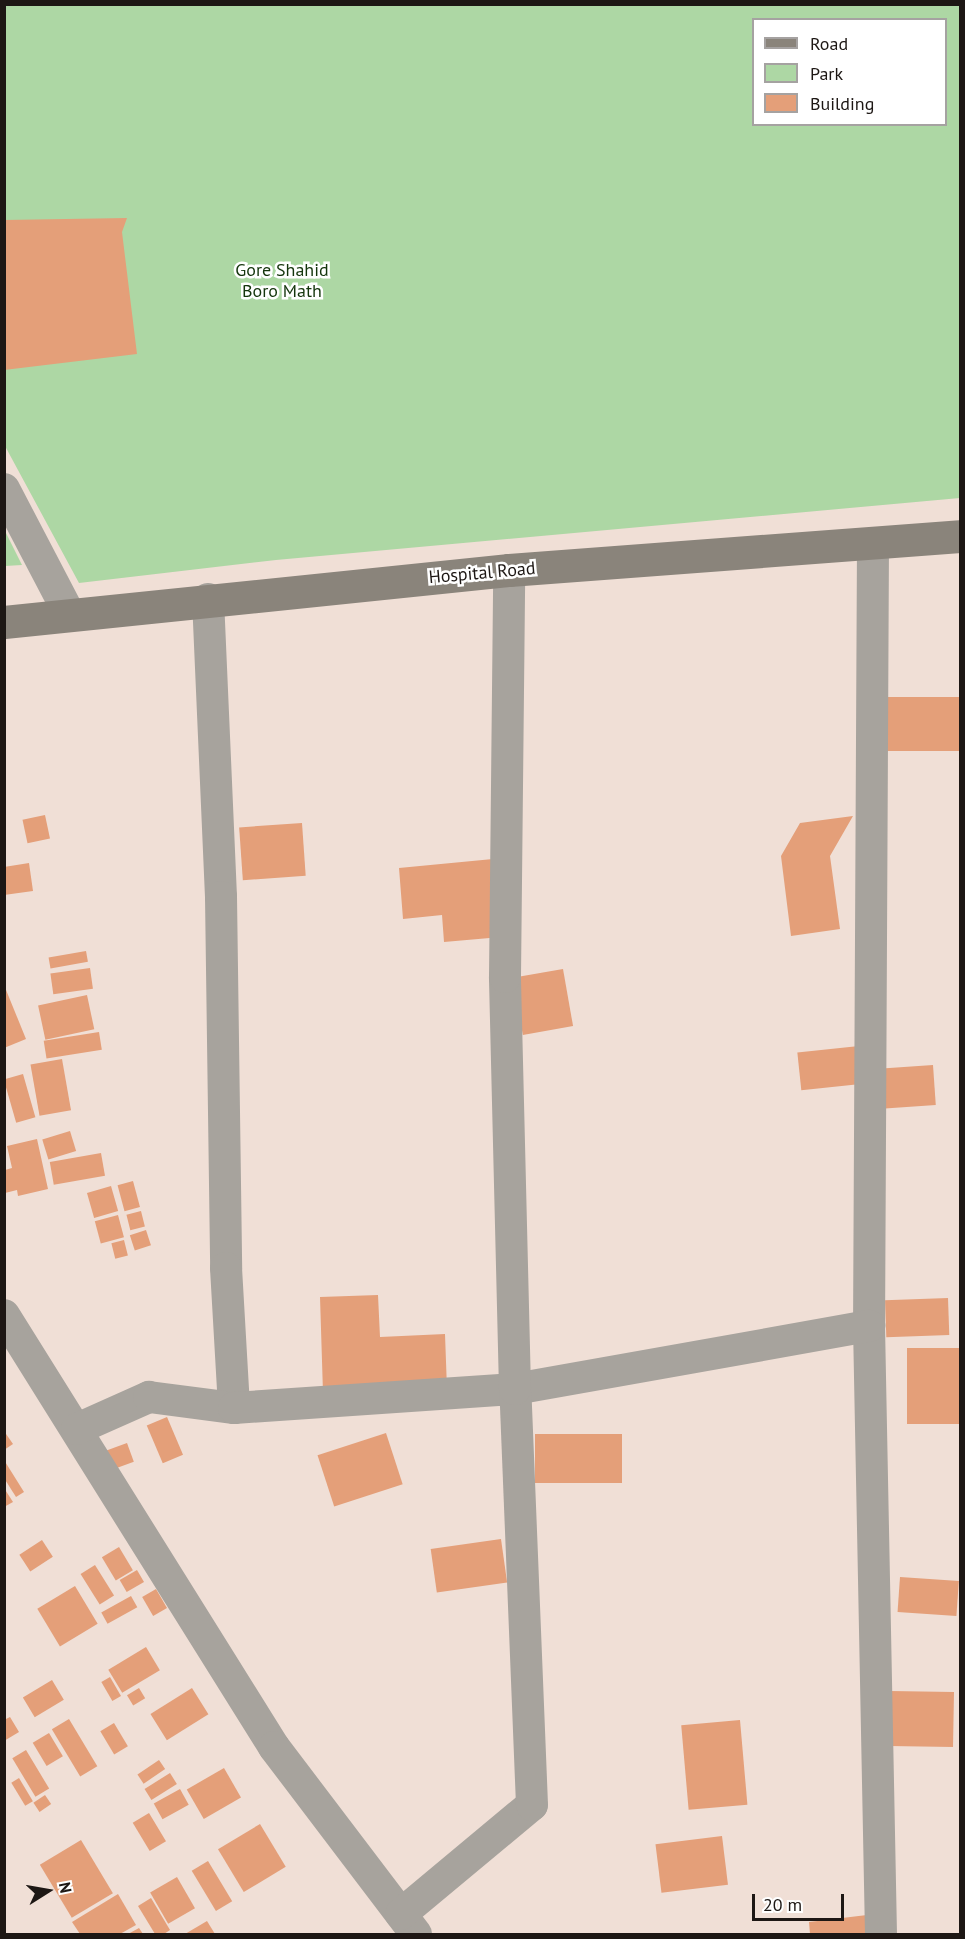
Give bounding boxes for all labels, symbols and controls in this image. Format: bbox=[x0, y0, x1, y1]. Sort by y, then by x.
legend bbox=[752, 18, 947, 126]
text: Road bbox=[810, 32, 848, 55]
text: Park bbox=[810, 62, 843, 85]
text: Building bbox=[810, 92, 874, 115]
park label: Gore Shahid Boro Math bbox=[235, 260, 329, 302]
street label: Hospital Road bbox=[428, 558, 536, 588]
north arrow bbox=[18, 1861, 78, 1921]
text: N bbox=[55, 1880, 76, 1895]
scale bar bbox=[755, 1882, 846, 1920]
text: 20 m bbox=[763, 1893, 802, 1916]

